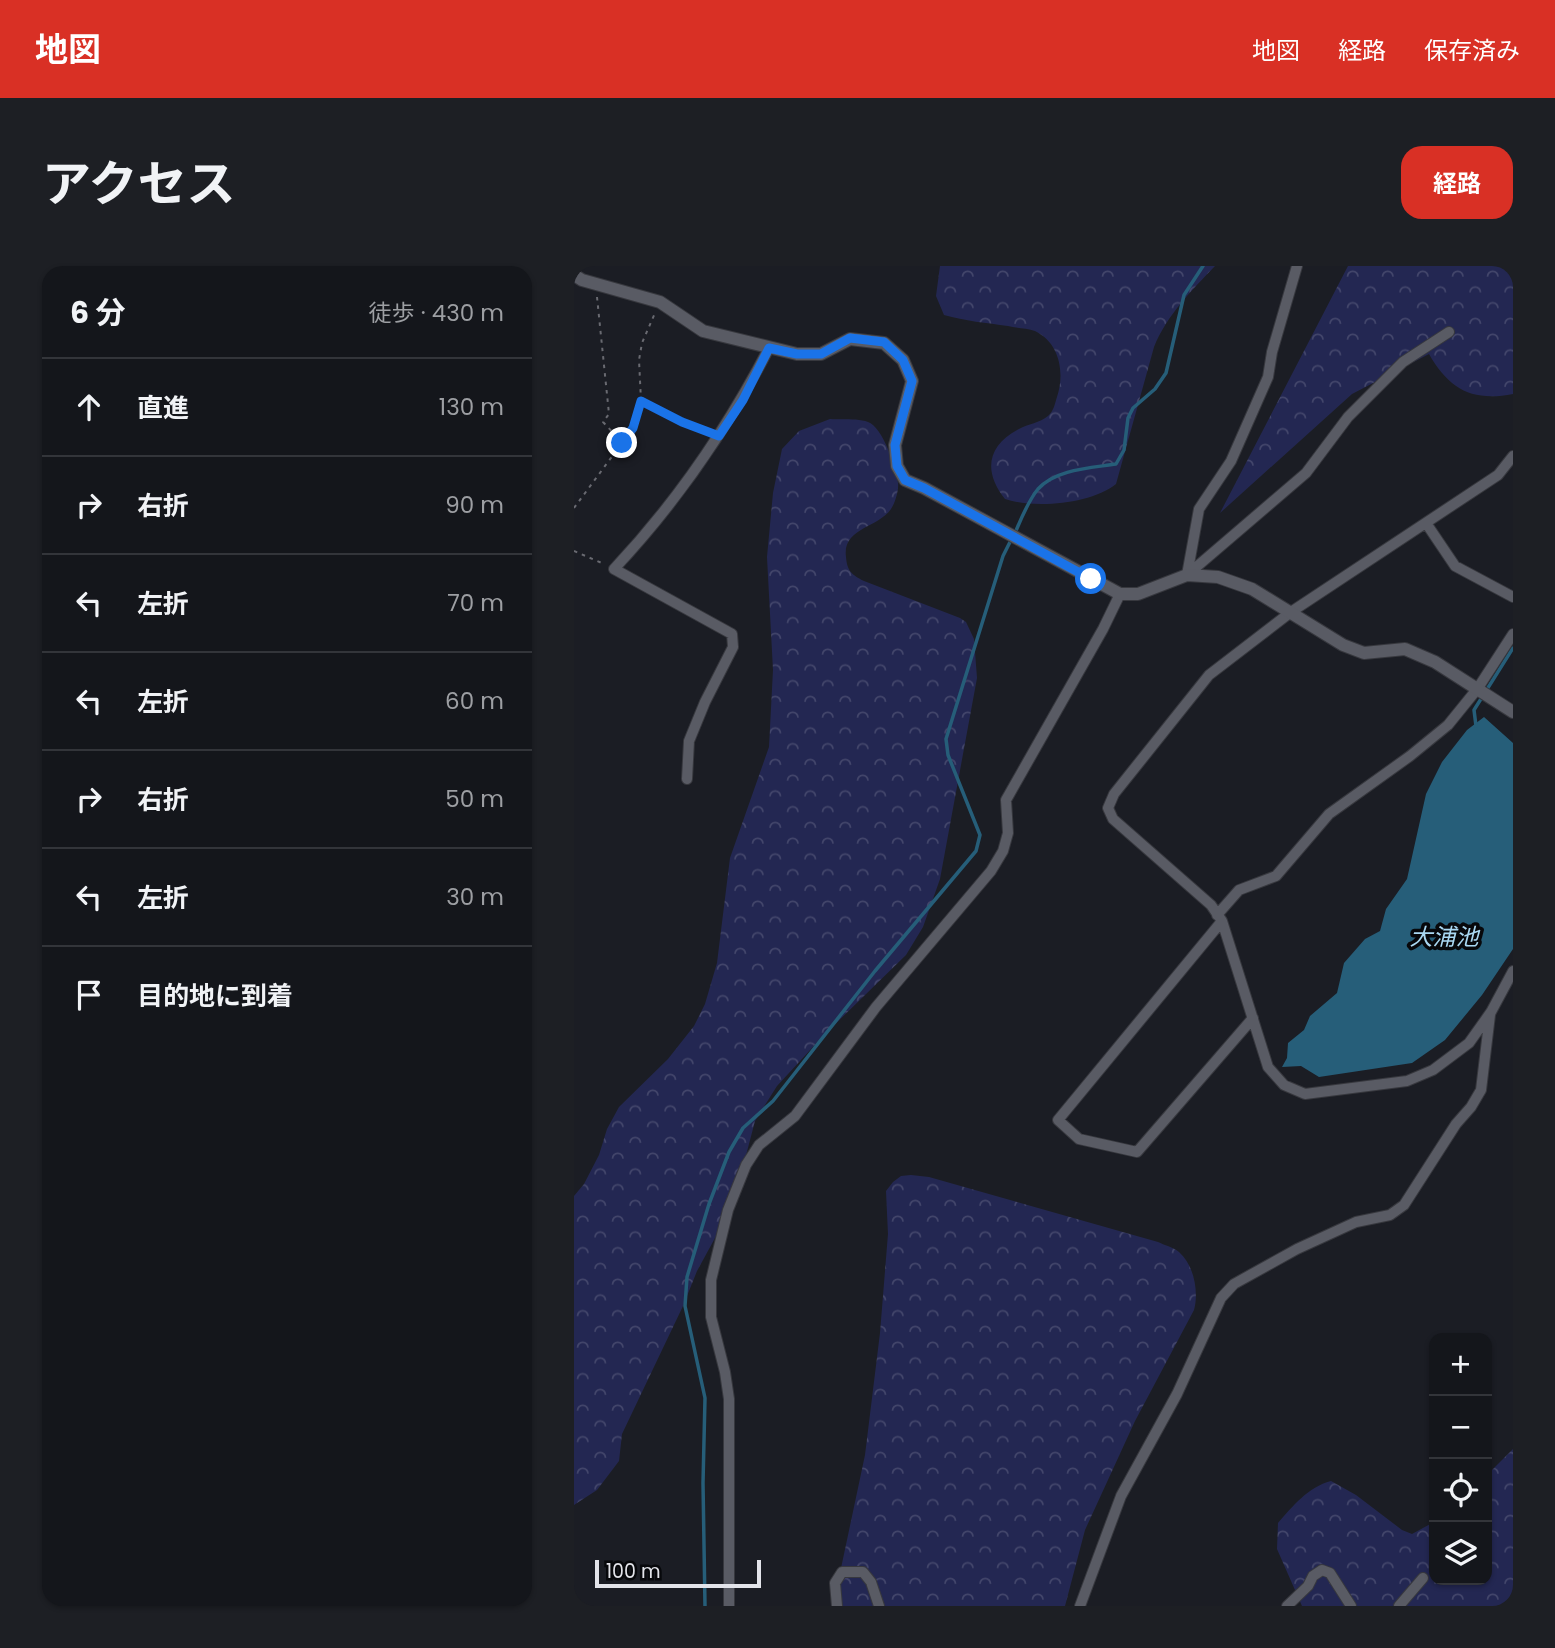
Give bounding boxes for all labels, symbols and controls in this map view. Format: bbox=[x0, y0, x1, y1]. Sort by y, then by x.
text: 地図 bbox=[35, 26, 101, 73]
text: 地図 bbox=[1252, 34, 1300, 67]
text: 経路 bbox=[1338, 34, 1386, 67]
text: 保存済み bbox=[1424, 34, 1520, 67]
button: 経路 bbox=[1401, 146, 1513, 219]
text: アクセス bbox=[42, 150, 236, 218]
text: 6 分 bbox=[70, 291, 125, 334]
text: 徒歩 · 430 m bbox=[369, 297, 504, 329]
icon: ahead bbox=[70, 388, 108, 426]
text: 直進 bbox=[137, 390, 189, 426]
text: 130 m bbox=[439, 391, 504, 423]
route end bbox=[606, 427, 637, 458]
icon: right bbox=[70, 486, 108, 524]
text: 右折 bbox=[137, 488, 189, 524]
text: 90 m bbox=[445, 489, 504, 521]
route start bbox=[1075, 563, 1106, 594]
icon: left bbox=[70, 584, 108, 622]
text: 左折 bbox=[137, 586, 189, 622]
text: 70 m bbox=[447, 587, 504, 619]
icon: left bbox=[70, 682, 108, 720]
text: 左折 bbox=[137, 684, 189, 720]
text: 60 m bbox=[445, 685, 504, 717]
icon: right bbox=[70, 780, 108, 818]
text: 右折 bbox=[137, 782, 189, 818]
text: 50 m bbox=[445, 783, 504, 815]
icon: left bbox=[70, 878, 108, 916]
text: 左折 bbox=[137, 880, 189, 916]
text: 30 m bbox=[446, 881, 504, 913]
water label: 大浦池 bbox=[1410, 921, 1481, 953]
icon: arrive bbox=[70, 976, 108, 1014]
text: 目的地に到着 bbox=[137, 978, 293, 1014]
map controls bbox=[1429, 1333, 1492, 1585]
button: + bbox=[1429, 1333, 1492, 1396]
button: − bbox=[1429, 1396, 1492, 1459]
button: locate bbox=[1429, 1459, 1492, 1522]
button: layers bbox=[1429, 1522, 1492, 1585]
scale bar bbox=[595, 1557, 761, 1589]
text: 100 m bbox=[606, 1558, 661, 1585]

